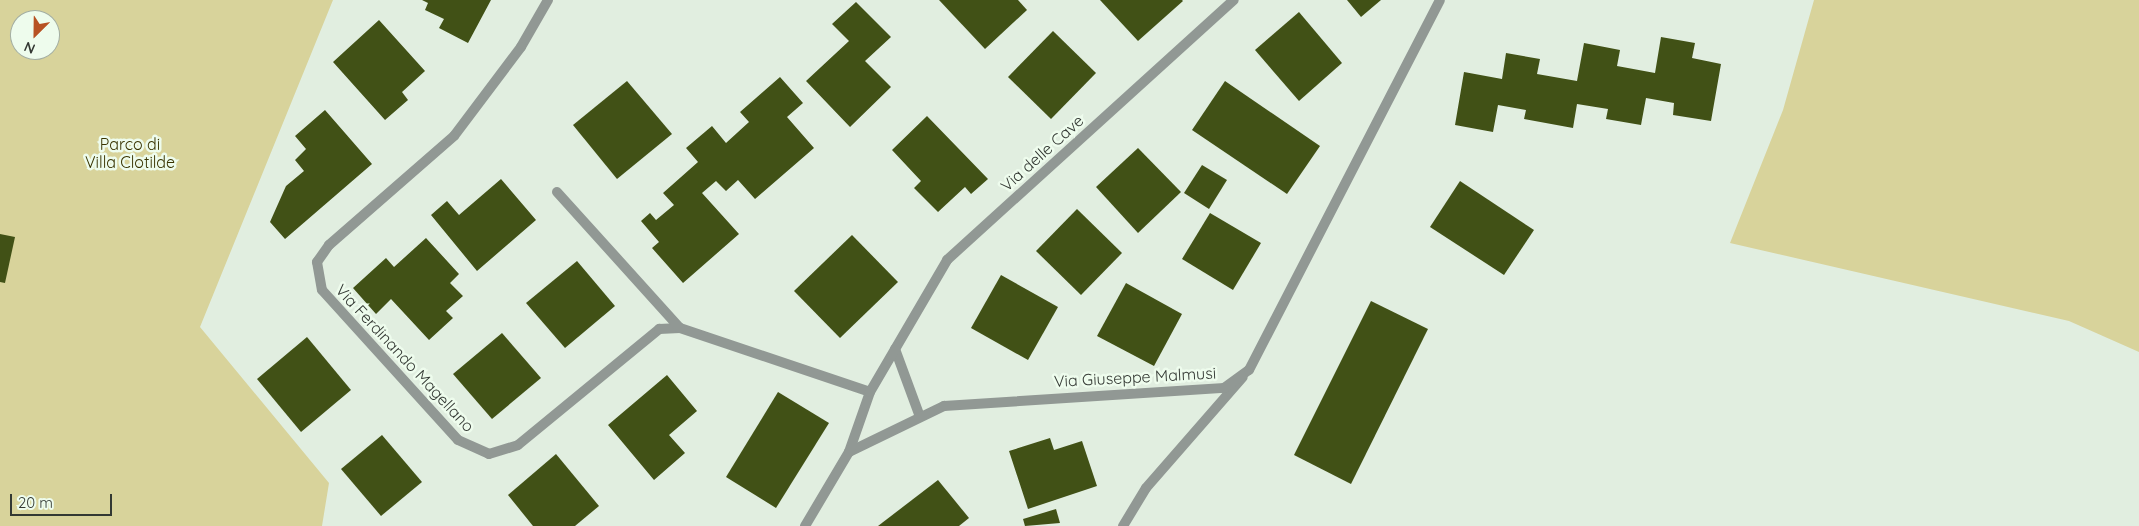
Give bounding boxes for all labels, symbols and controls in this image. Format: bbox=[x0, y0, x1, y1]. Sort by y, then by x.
north arrow bbox=[10, 10, 60, 60]
text: N bbox=[21, 38, 38, 58]
street label: Via delle Cave bbox=[997, 111, 1087, 195]
park label: Parco di Villa Clotilde bbox=[85, 134, 175, 172]
street label: Via Ferdinando Magellano bbox=[332, 280, 478, 436]
street label: Via Giuseppe Malmusi bbox=[1053, 363, 1217, 391]
scale bar bbox=[12, 484, 115, 516]
text: 20 m bbox=[18, 493, 53, 512]

